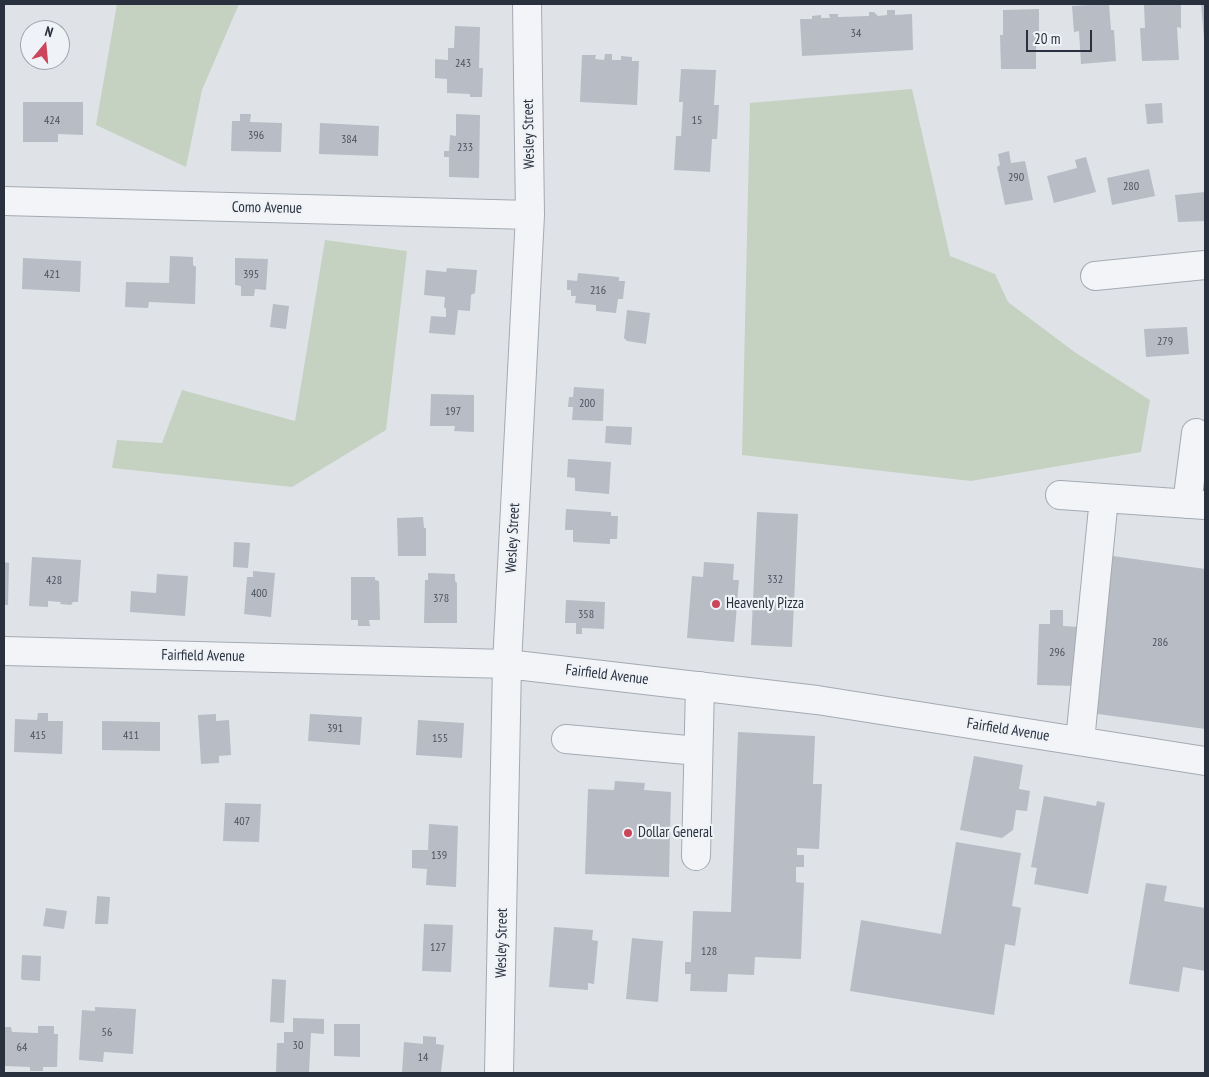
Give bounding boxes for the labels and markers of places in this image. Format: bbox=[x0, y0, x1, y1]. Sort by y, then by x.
place label: Heavenly Pizza bbox=[726, 595, 804, 613]
marker: Heavenly Pizza bbox=[710, 598, 722, 610]
place label: Dollar General bbox=[638, 824, 713, 842]
marker: Dollar General bbox=[622, 827, 634, 839]

